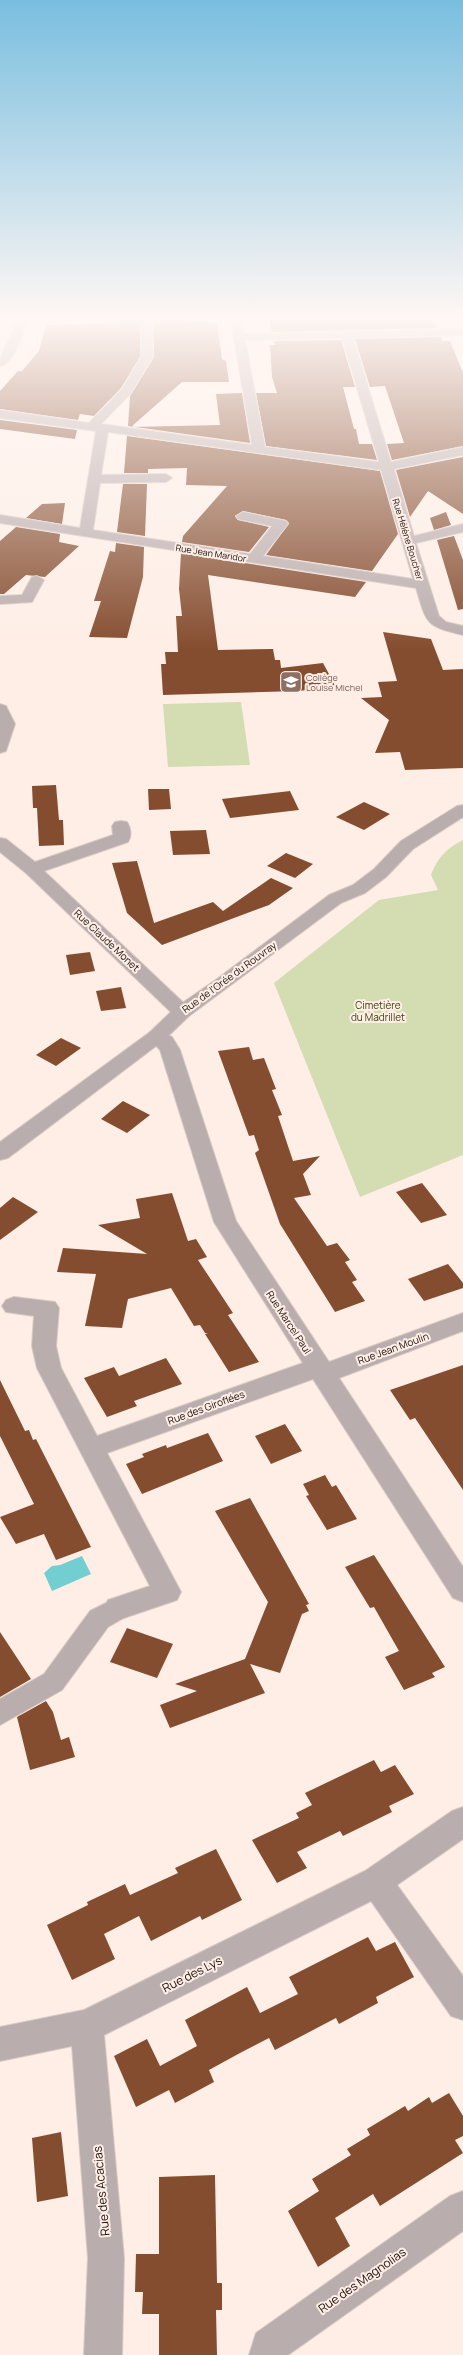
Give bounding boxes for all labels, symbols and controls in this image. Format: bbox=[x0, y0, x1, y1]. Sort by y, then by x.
street label: Rue Hélène Boucher bbox=[389, 497, 427, 582]
street label: Rue Jean Maridor bbox=[175, 541, 248, 565]
school or university icon: Collège Louise Michel bbox=[278, 669, 304, 695]
place label: Collège Louise Michel bbox=[306, 671, 363, 694]
street label: Rue Claude Monet bbox=[71, 906, 143, 974]
street label: Rue de l'Orée du Rouvray bbox=[179, 938, 280, 1016]
park label: Cimetière du Madrillet bbox=[351, 998, 405, 1024]
street label: Rue Marcel Paul bbox=[263, 1288, 315, 1356]
street label: Rue Jean Moulin bbox=[355, 1329, 431, 1367]
street label: Rue des Giroflées bbox=[165, 1387, 247, 1427]
street label: Rue des Lys bbox=[159, 1952, 225, 1996]
street label: Rue des Acacias bbox=[89, 2145, 113, 2237]
street label: Rue des Magnolias bbox=[315, 2243, 409, 2317]

